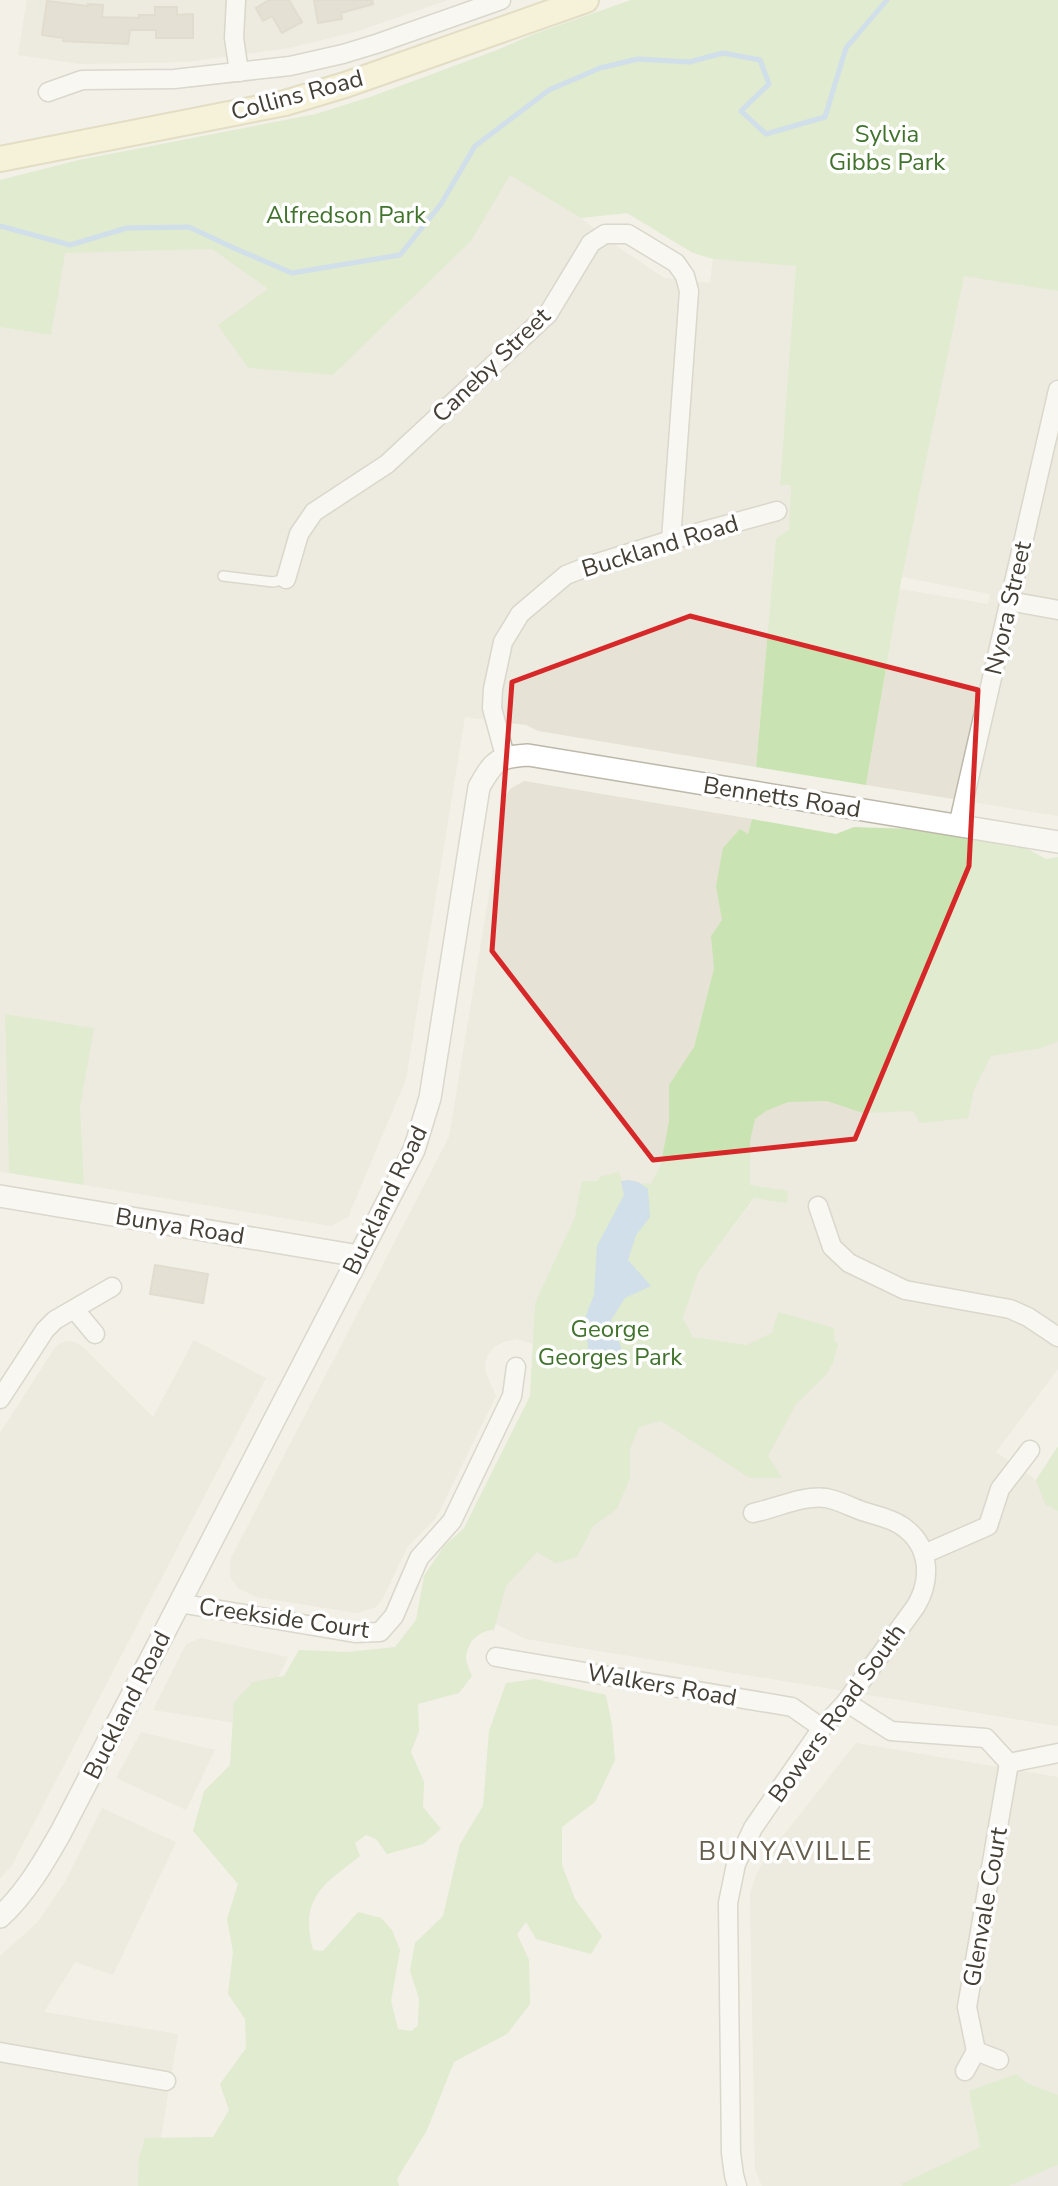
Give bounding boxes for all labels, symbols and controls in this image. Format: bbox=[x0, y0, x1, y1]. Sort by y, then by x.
street label: Collins Road bbox=[227, 62, 367, 128]
park label: Sylvia Gibbs Park bbox=[829, 118, 946, 178]
park label: Alfredson Park bbox=[266, 199, 427, 231]
street label: Caneby Street bbox=[425, 300, 557, 430]
street label: Buckland Road bbox=[578, 507, 742, 585]
street label: Nyora Street bbox=[977, 538, 1039, 678]
street label: Bennetts Road bbox=[701, 769, 863, 825]
street label: Buckland Road bbox=[335, 1120, 435, 1280]
street label: Bunya Road bbox=[113, 1200, 247, 1252]
park label: George Georges Park bbox=[538, 1313, 683, 1373]
street label: Creekside Court bbox=[197, 1590, 372, 1646]
street label: Bowers Road South bbox=[761, 1617, 913, 1809]
street label: Buckland Road bbox=[76, 1625, 178, 1785]
street label: Walkers Road bbox=[585, 1656, 739, 1714]
street label: Glenvale Court bbox=[955, 1824, 1015, 1989]
district label: BUNYAVILLE bbox=[698, 1834, 874, 1869]

